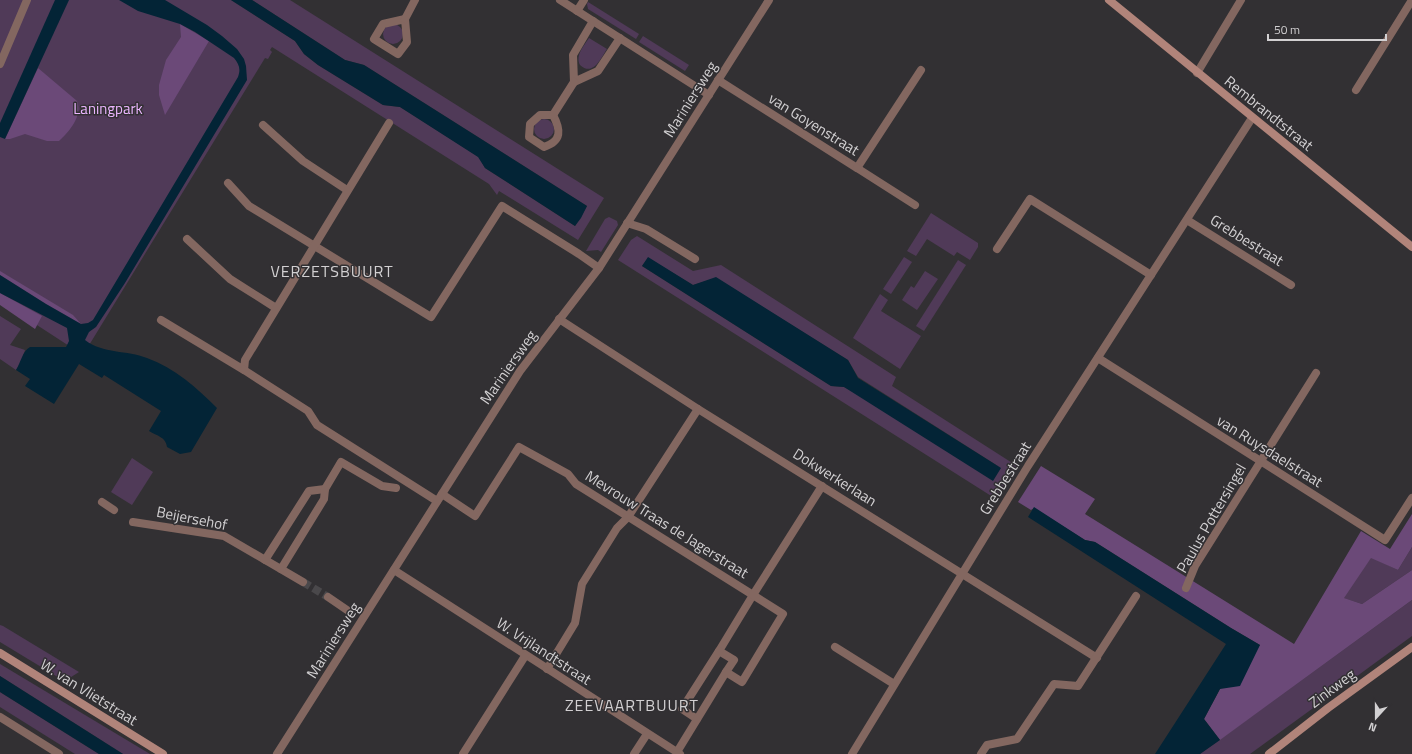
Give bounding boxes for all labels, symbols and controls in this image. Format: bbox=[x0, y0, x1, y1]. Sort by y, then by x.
scale bar bbox=[1268, 16, 1386, 42]
text: 50 m bbox=[1274, 20, 1300, 39]
street label: Mariniersweg bbox=[657, 56, 723, 142]
street label: Rembrandtstraat bbox=[1219, 70, 1319, 157]
street label: van Goyenstraat bbox=[764, 87, 865, 162]
park label: Laningpark bbox=[73, 97, 143, 120]
street label: Grebbestraat bbox=[1206, 208, 1289, 272]
district label: VERZETSBUURT bbox=[270, 259, 394, 283]
street label: Mariniersweg bbox=[474, 325, 542, 409]
street label: van Ruysdaelstraat bbox=[1212, 409, 1328, 493]
street label: Grebbestraat bbox=[973, 436, 1037, 519]
street label: Dokwerkerlaan bbox=[789, 442, 881, 512]
street label: Paulus Pottersingel bbox=[1170, 459, 1252, 577]
street label: Mevrouw Traas de Jagerstraat bbox=[581, 464, 754, 584]
street label: Beijersehof bbox=[155, 500, 229, 536]
street label: Mariniersweg bbox=[300, 597, 366, 683]
street label: W. Vrijlandtstraat bbox=[492, 612, 597, 691]
street label: W. van Vlietstraat bbox=[36, 653, 143, 732]
street label: Zinkweg bbox=[1304, 663, 1360, 713]
district label: ZEEVAARTBUURT bbox=[565, 693, 699, 717]
north arrow bbox=[1356, 698, 1396, 738]
text: N bbox=[1366, 719, 1379, 736]

